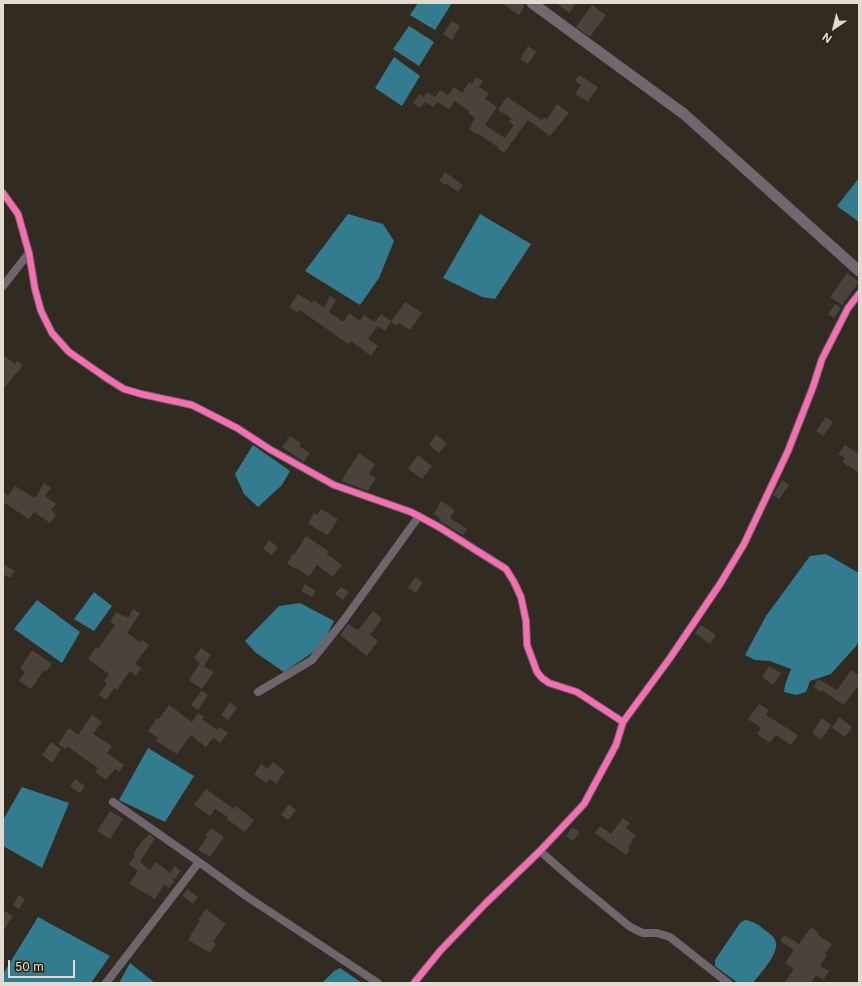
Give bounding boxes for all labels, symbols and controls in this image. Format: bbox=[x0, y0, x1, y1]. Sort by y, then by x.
north arrow bbox=[814, 8, 854, 48]
text: N bbox=[820, 30, 835, 46]
scale bar bbox=[10, 952, 77, 978]
text: 50 m bbox=[15, 959, 44, 974]

